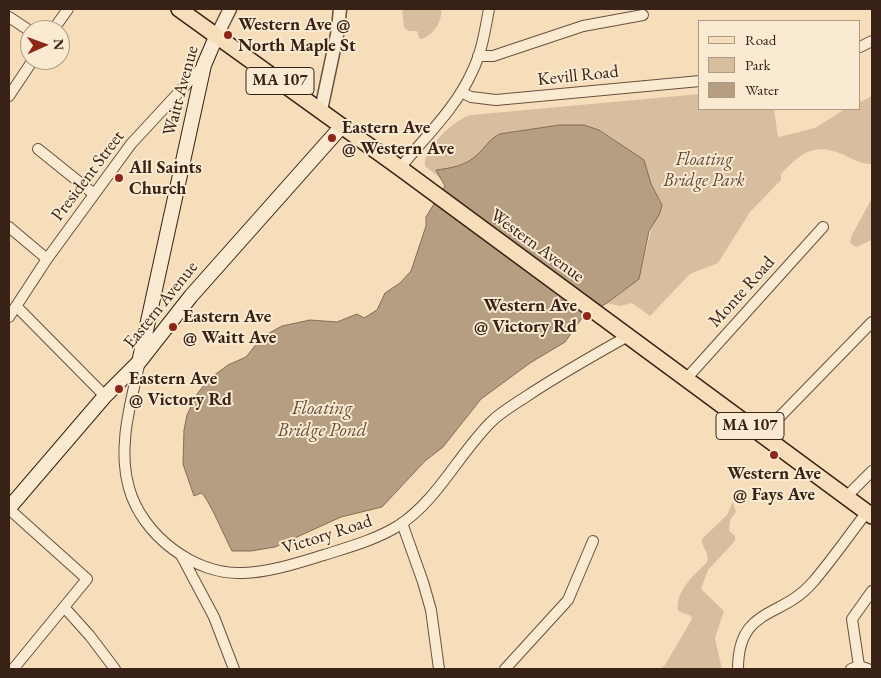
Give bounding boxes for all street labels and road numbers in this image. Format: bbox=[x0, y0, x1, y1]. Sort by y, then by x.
street label: Waitt Avenue bbox=[159, 43, 203, 139]
street label: Kevill Road bbox=[536, 61, 620, 91]
road number: MA 107 bbox=[246, 68, 314, 94]
street label: President Street bbox=[47, 127, 129, 225]
street label: Western Avenue bbox=[486, 205, 588, 287]
street label: Monte Road bbox=[704, 252, 780, 332]
street label: Eastern Avenue bbox=[119, 257, 203, 353]
road number: MA 107 bbox=[716, 412, 784, 440]
street label: Victory Road bbox=[279, 510, 375, 560]

